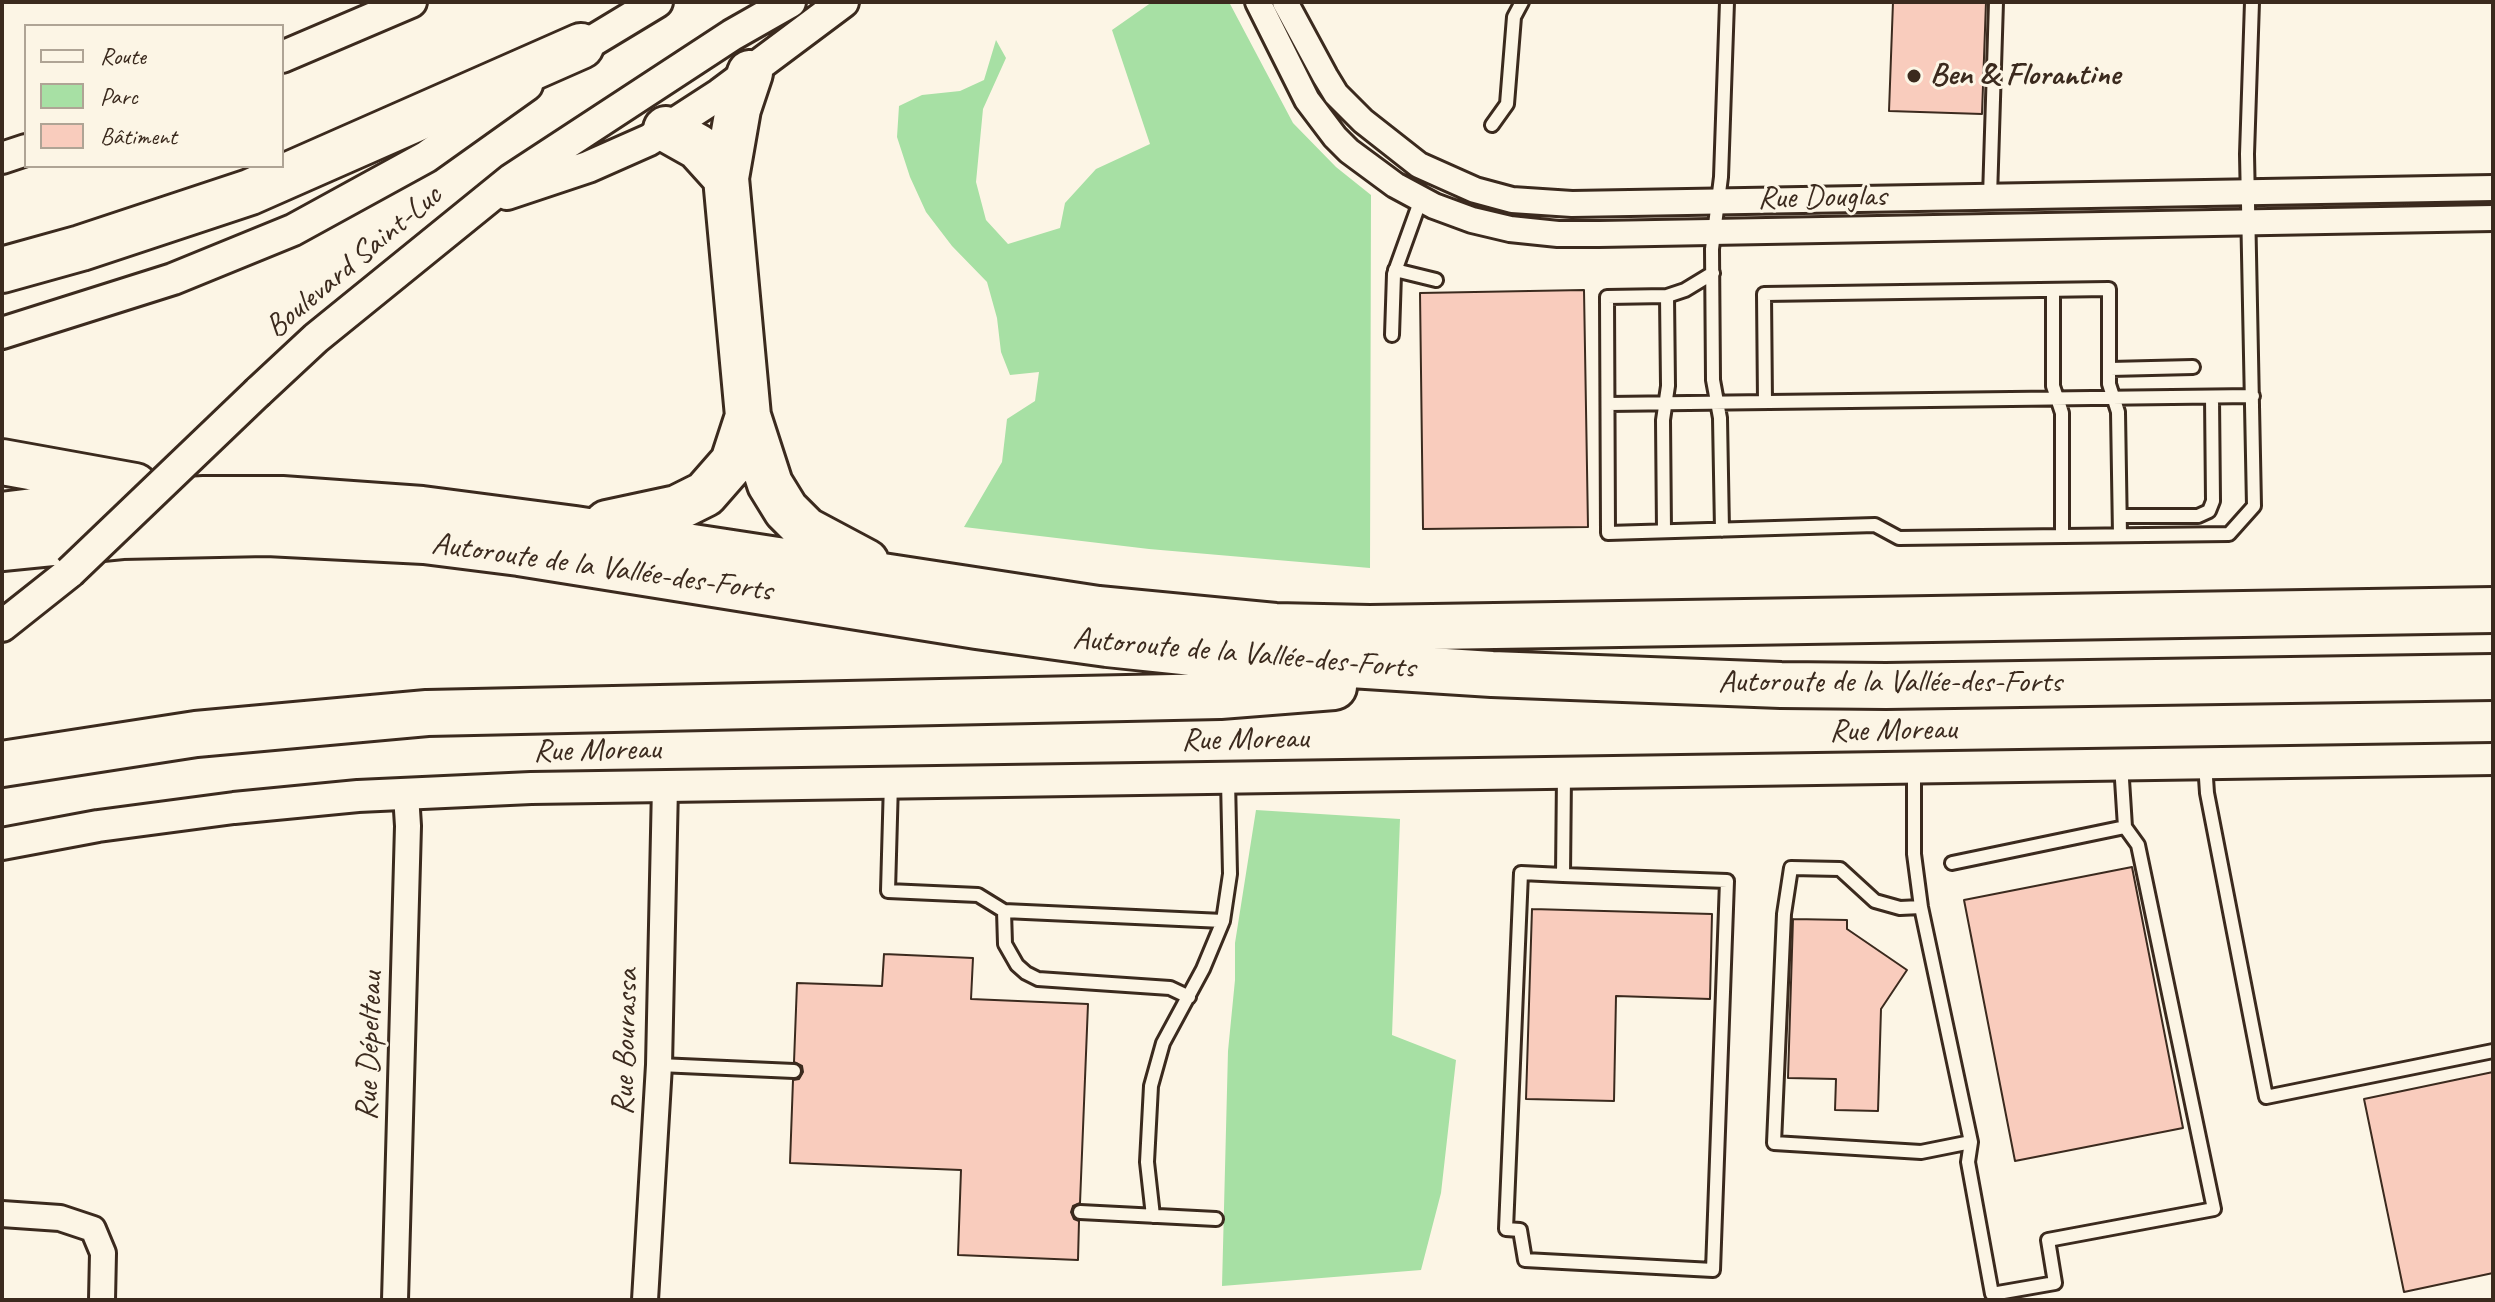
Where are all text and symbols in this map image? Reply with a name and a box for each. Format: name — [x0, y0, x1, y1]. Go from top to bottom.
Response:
legend — [24, 24, 284, 168]
text: Route — [100, 41, 146, 71]
place label: Ben & Florantine — [1930, 57, 2120, 95]
marker: Ben & Florantine — [1905, 67, 1923, 85]
text: Parc — [100, 81, 138, 111]
text: Bâtiment — [100, 121, 177, 151]
street label: Boulevard Saint-Luc — [258, 177, 450, 347]
street label: Rue Douglas — [1757, 178, 1887, 218]
street label: Autoroute de la Vallée-des-Forts — [429, 525, 775, 611]
street label: Autoroute de la Vallée-des-Forts — [1071, 620, 1417, 688]
street label: Autoroute de la Vallée-des-Forts — [1718, 664, 2062, 702]
street label: Rue Moreau — [1829, 711, 1957, 751]
street label: Rue Moreau — [1181, 720, 1309, 760]
street label: Rue Moreau — [533, 731, 661, 771]
street label: Rue Bourassa — [604, 968, 648, 1116]
street label: Rue Dépelteau — [348, 971, 392, 1121]

